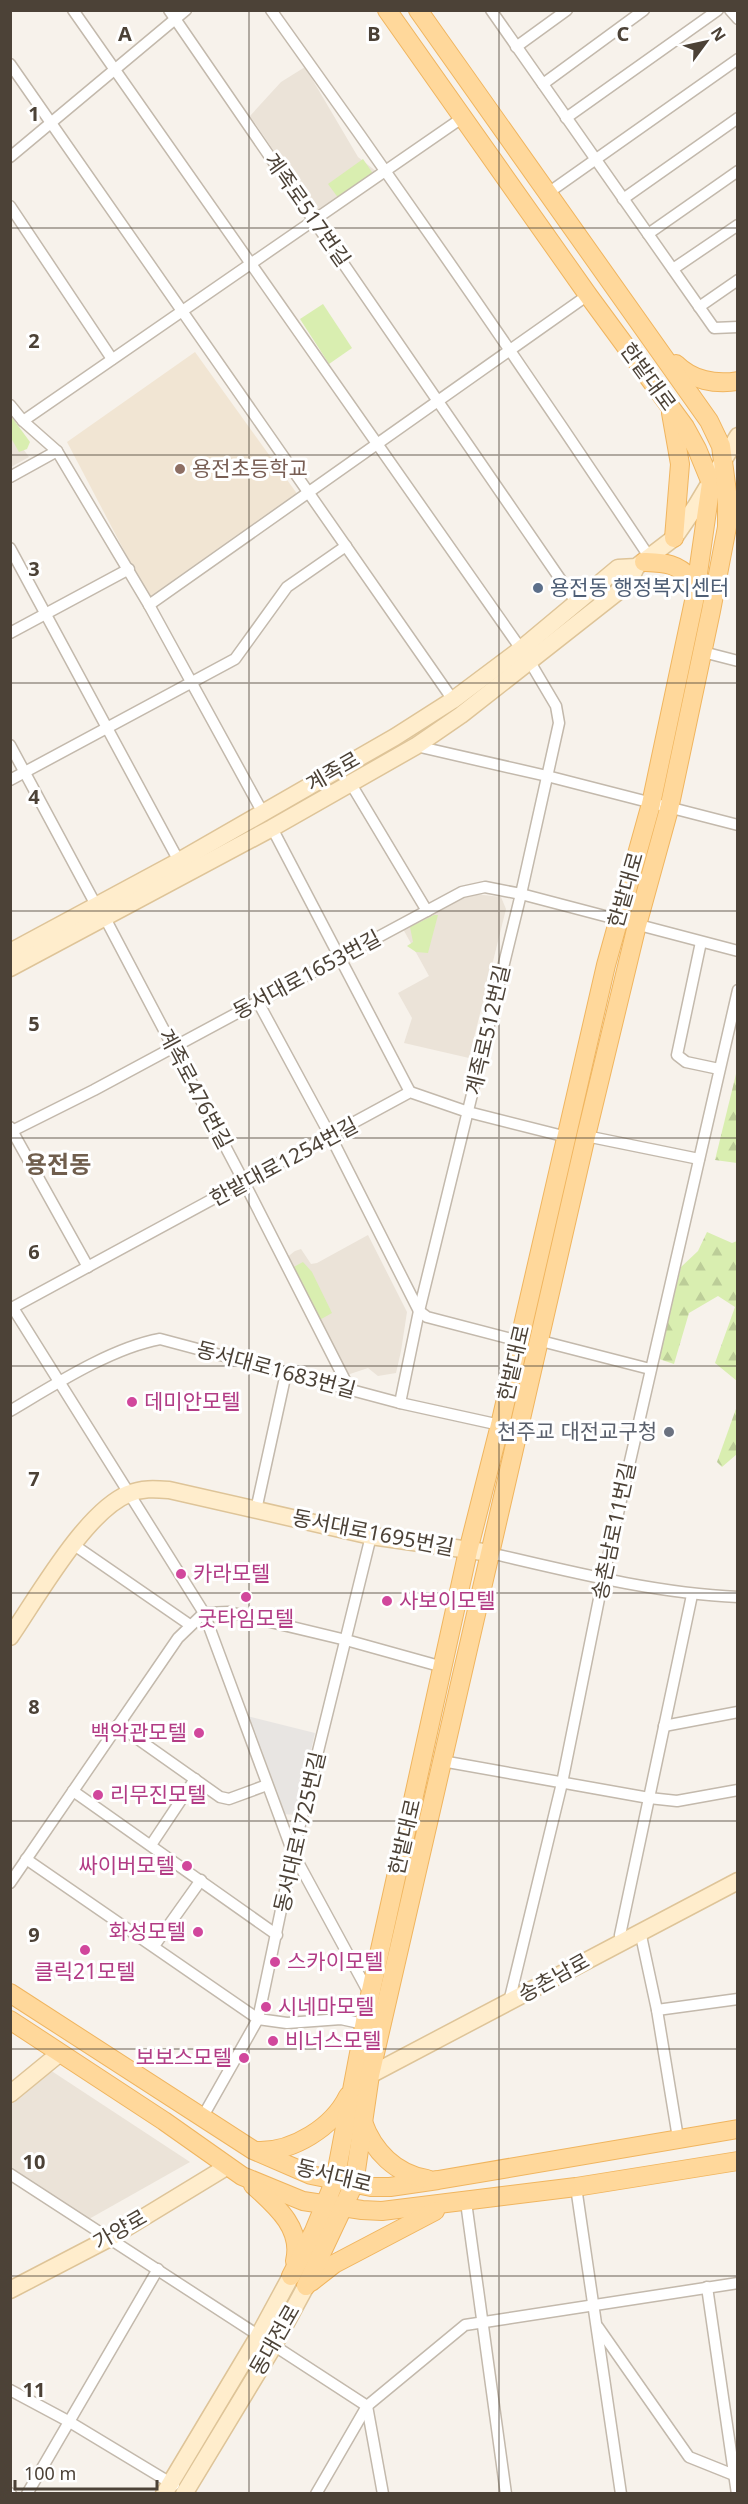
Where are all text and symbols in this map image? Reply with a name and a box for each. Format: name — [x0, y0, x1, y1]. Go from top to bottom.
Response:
north arrow — [676, 12, 736, 72]
text: A — [118, 20, 132, 47]
text: B — [367, 20, 381, 47]
text: C — [617, 20, 630, 47]
text: N — [706, 22, 731, 45]
text: 1 — [28, 100, 40, 127]
street label: 계족로517번길 — [258, 147, 357, 272]
text: 2 — [28, 327, 40, 354]
street label: 한밭대로 — [615, 337, 683, 416]
place label: 용전초등학교 — [192, 454, 308, 482]
marker: 용전초등학교 — [173, 462, 187, 476]
text: 3 — [28, 555, 40, 582]
place label: 용전동 행정복지센터 — [550, 573, 729, 601]
marker: 용전동 행정복지센터 — [531, 581, 545, 595]
street label: 계족로 — [300, 745, 365, 798]
text: 4 — [28, 783, 40, 810]
street label: 한밭대로 — [601, 849, 649, 931]
street label: 동서대로1653번길 — [228, 923, 385, 1025]
street label: 계족로512번길 — [458, 962, 516, 1098]
text: 5 — [28, 1010, 40, 1037]
street label: 계족로476번길 — [152, 1023, 239, 1154]
street label: 한밭대로1254번길 — [205, 1110, 362, 1212]
district label: 용전동 — [25, 1147, 91, 1180]
text: 6 — [28, 1238, 40, 1265]
street label: 한밭대로 — [491, 1322, 535, 1404]
street label: 동서대로1683번길 — [193, 1334, 359, 1404]
place label: 데미안모텔 — [144, 1387, 241, 1415]
marker: 데미안모텔 — [125, 1395, 139, 1409]
place label: 천주교 대전교구청 — [497, 1417, 657, 1445]
marker: 천주교 대전교구청 — [662, 1425, 676, 1439]
street label: 송촌남로11번길 — [585, 1459, 641, 1602]
text: 7 — [28, 1465, 40, 1492]
street label: 동서대로1695번길 — [290, 1503, 456, 1561]
place label: 카라모텔 — [193, 1559, 270, 1587]
marker: 카라모텔 — [174, 1567, 188, 1581]
place label: 사보이모텔 — [399, 1586, 496, 1614]
marker: 굿타임모텔 — [239, 1590, 253, 1604]
marker: 사보이모텔 — [380, 1594, 394, 1608]
place label: 굿타임모텔 — [198, 1604, 294, 1632]
text: 8 — [28, 1693, 40, 1720]
place label: 백악관모텔 — [90, 1718, 187, 1746]
marker: 백악관모텔 — [192, 1726, 206, 1740]
street label: 동서대로1725번길 — [267, 1749, 331, 1915]
place label: 리무진모텔 — [110, 1780, 207, 1808]
marker: 리무진모텔 — [91, 1788, 105, 1802]
street label: 한밭대로 — [382, 1796, 426, 1878]
place label: 싸이버모텔 — [78, 1851, 175, 1879]
marker: 싸이버모텔 — [180, 1859, 194, 1873]
place label: 화성모텔 — [109, 1917, 186, 1945]
text: 9 — [28, 1921, 40, 1948]
marker: 화성모텔 — [191, 1925, 205, 1939]
marker: 클릭21모텔 — [78, 1943, 92, 1957]
street label: 송촌남로 — [513, 1946, 594, 2008]
place label: 스카이모텔 — [287, 1947, 384, 1975]
marker: 스카이모텔 — [268, 1955, 282, 1969]
place label: 클릭21모텔 — [34, 1957, 136, 1985]
place label: 시네마모텔 — [278, 1992, 375, 2020]
marker: 시네마모텔 — [259, 2000, 273, 2014]
place label: 비너스모텔 — [285, 2026, 382, 2054]
marker: 비너스모텔 — [266, 2034, 280, 2048]
place label: 보보스모텔 — [135, 2043, 232, 2071]
marker: 보보스모텔 — [237, 2051, 251, 2065]
text: 10 — [23, 2148, 45, 2175]
street label: 동서대로 — [293, 2152, 375, 2198]
street label: 가양로 — [87, 2203, 152, 2256]
street label: 동대전로 — [243, 2299, 306, 2380]
text: 11 — [23, 2376, 45, 2403]
scale bar — [15, 2453, 158, 2491]
text: 100 m — [24, 2461, 76, 2485]

